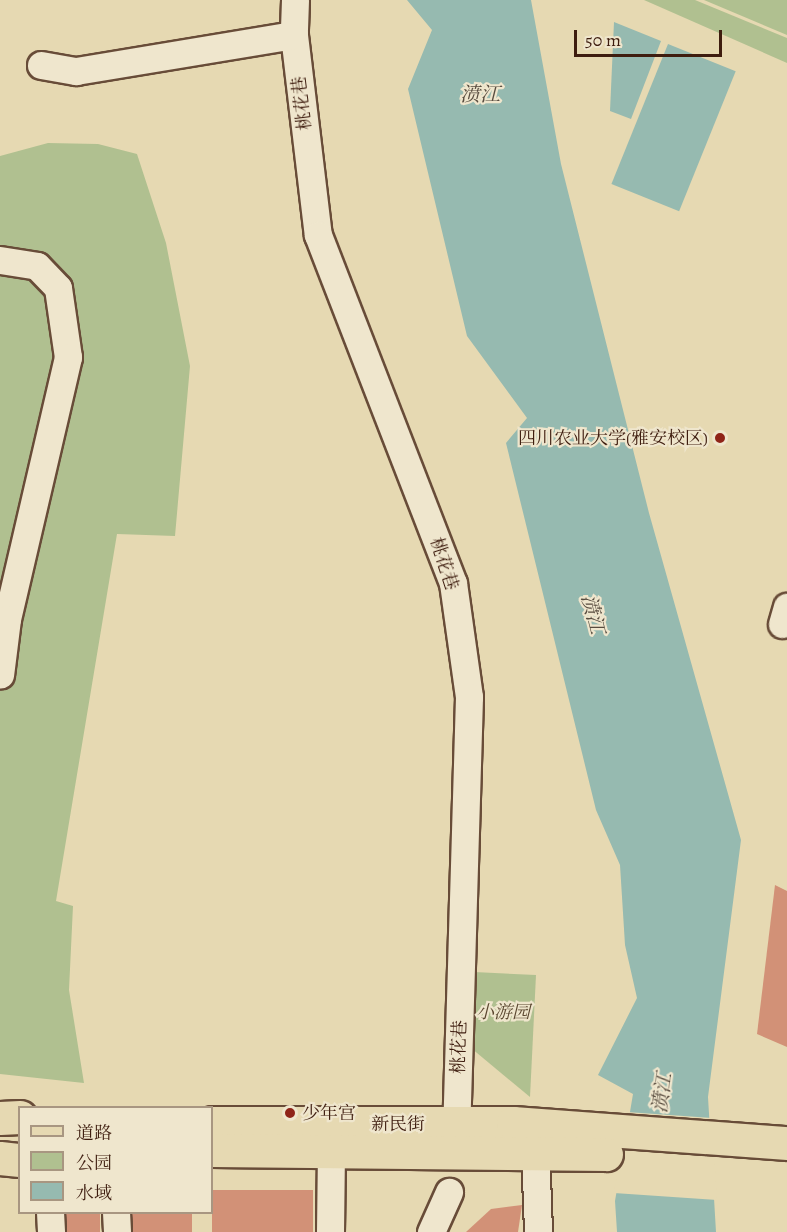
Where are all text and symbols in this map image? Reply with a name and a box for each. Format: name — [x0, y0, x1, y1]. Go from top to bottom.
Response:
scale bar — [577, 18, 726, 56]
text: 50 m — [585, 28, 621, 52]
street label: 桃花巷 — [288, 75, 316, 131]
water label: 𣸣江 — [460, 82, 500, 106]
place label: 四川农业大学(雅安校区) — [518, 427, 708, 449]
marker: 四川农业大学(雅安校区) — [713, 431, 727, 445]
street label: 桃花巷 — [425, 535, 463, 593]
water label: 𣸣江 — [577, 592, 609, 636]
park label: 小游园 — [476, 1001, 530, 1023]
street label: 桃花巷 — [447, 1020, 471, 1074]
water label: 𣸣江 — [647, 1072, 677, 1114]
place label: 少年宫 — [302, 1102, 356, 1124]
legend — [18, 1106, 213, 1214]
marker: 少年宫 — [283, 1106, 297, 1120]
street label: 新民街 — [371, 1113, 425, 1135]
text: 道路 — [76, 1121, 112, 1145]
text: 公园 — [76, 1151, 112, 1175]
text: 水域 — [76, 1181, 112, 1205]

